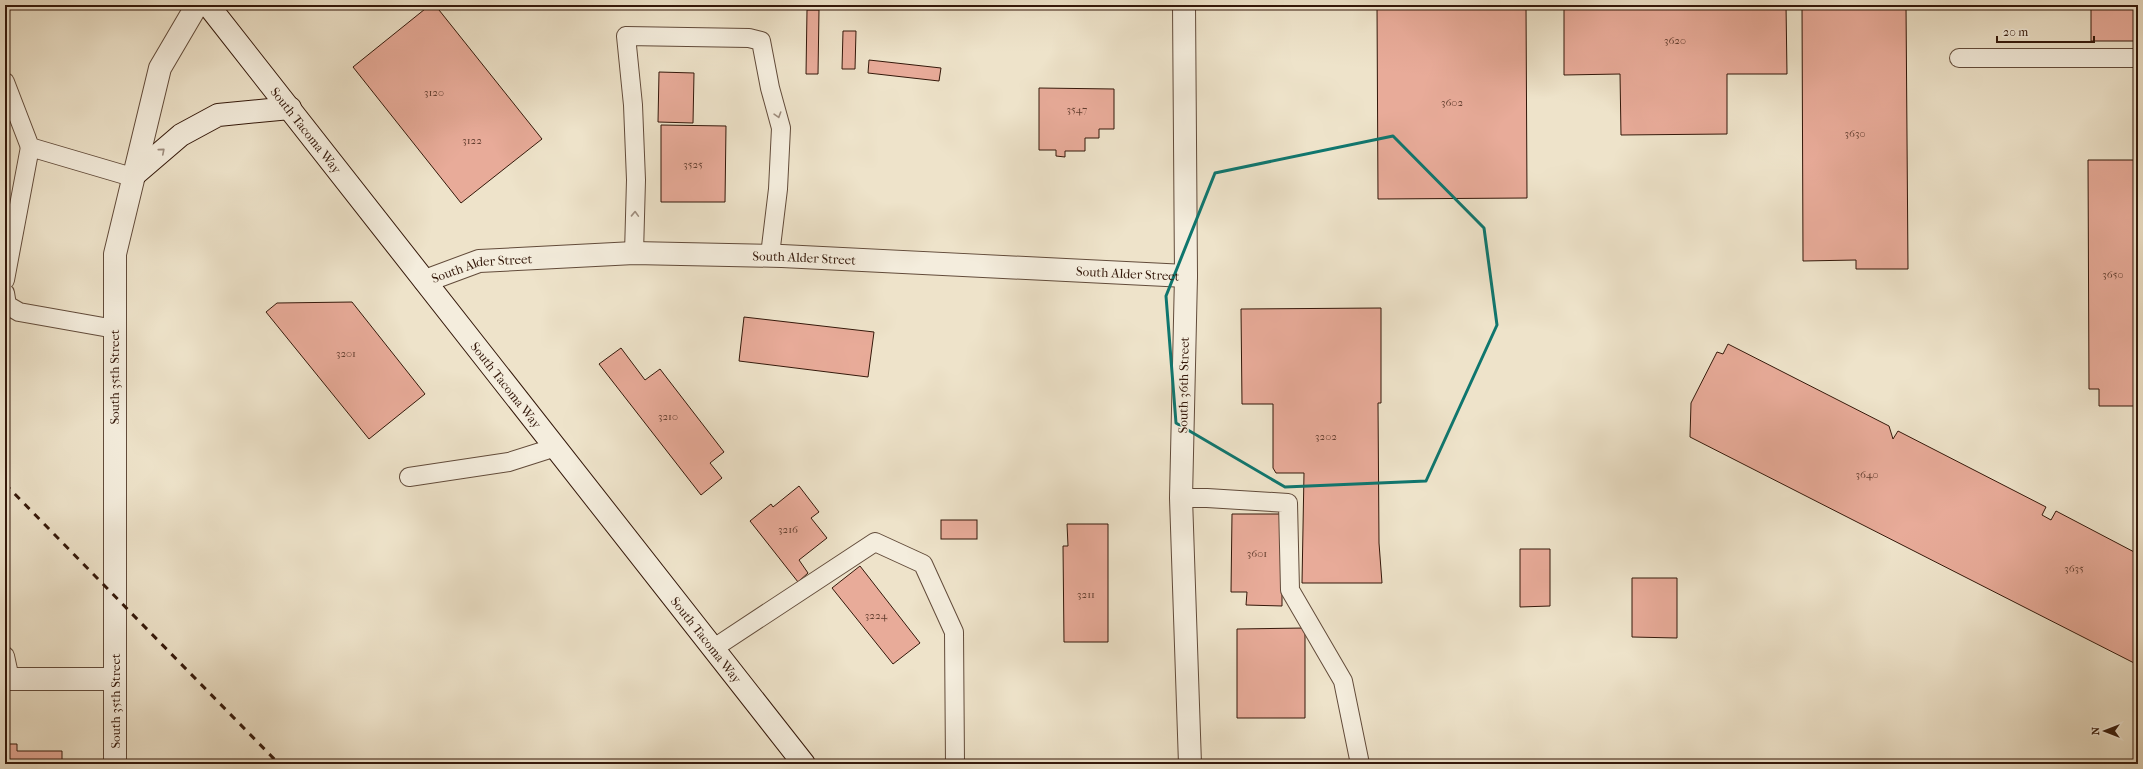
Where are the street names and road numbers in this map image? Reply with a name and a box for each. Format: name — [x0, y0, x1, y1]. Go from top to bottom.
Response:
street label: South Tacoma Way — [267, 84, 345, 177]
street label: South Alder Street — [752, 248, 857, 268]
street label: South Alder Street — [429, 251, 533, 286]
street label: South Alder Street — [1076, 264, 1180, 284]
street label: South 35th Street — [107, 329, 122, 425]
street label: South 36th Street — [1175, 336, 1192, 433]
street label: South Tacoma Way — [467, 339, 545, 432]
street label: South Tacoma Way — [668, 594, 745, 687]
street label: South 35th Street — [108, 653, 123, 749]

